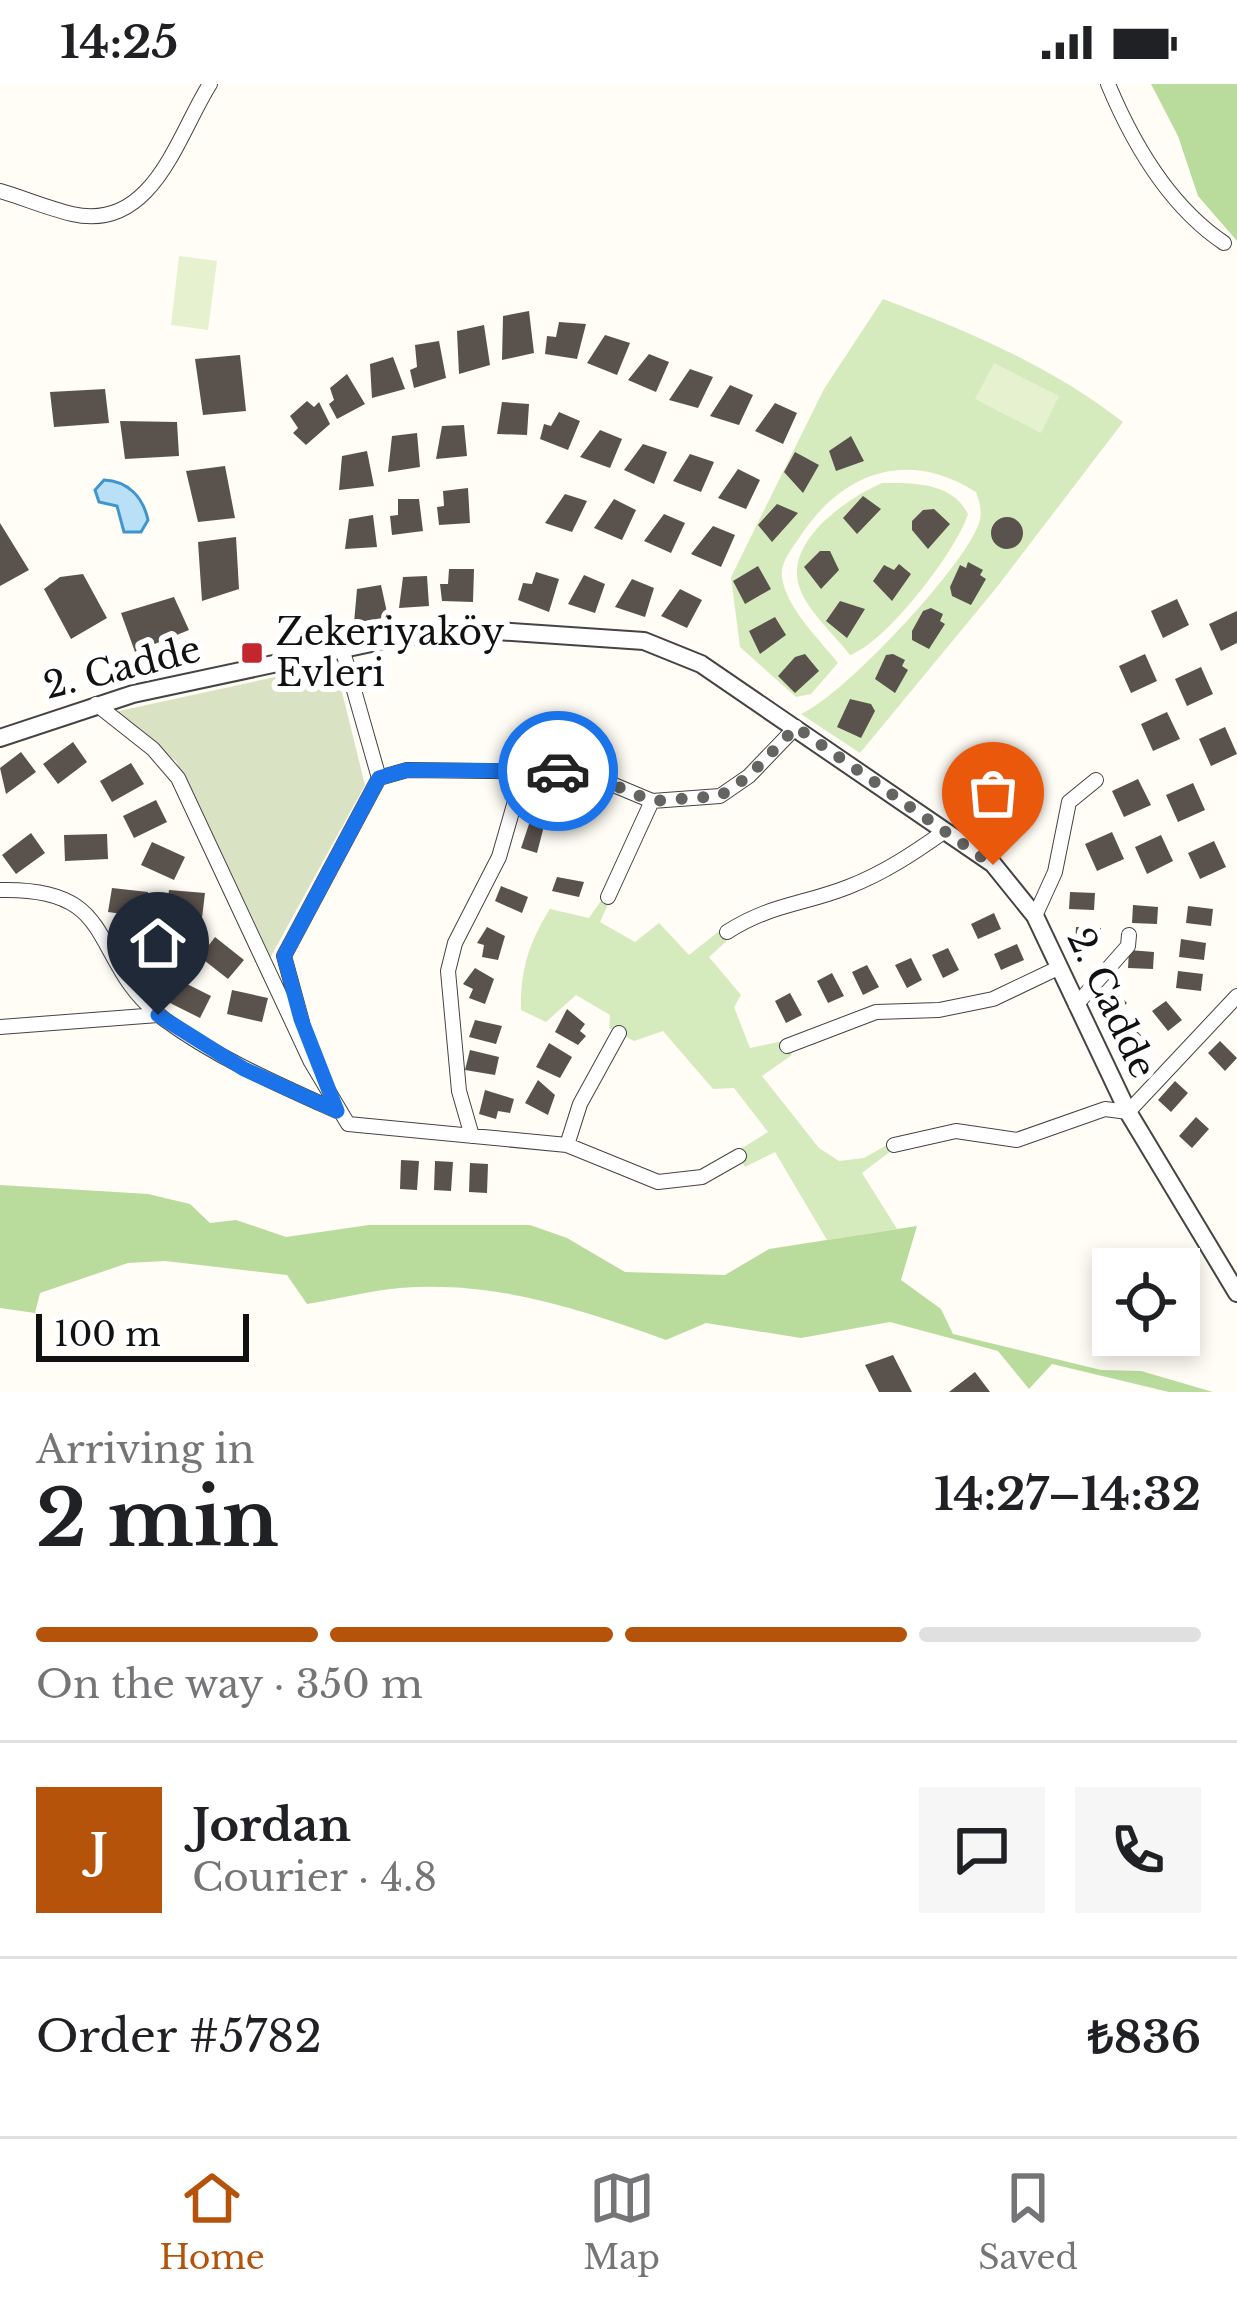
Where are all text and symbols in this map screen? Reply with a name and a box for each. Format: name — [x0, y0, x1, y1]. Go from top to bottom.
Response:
text: 14:25 — [60, 14, 178, 70]
place label: Zekeriyaköy Evleri — [276, 610, 504, 696]
street label: 2. Cadde — [39, 626, 205, 709]
marker: Zekeriyaköy Evleri — [239, 640, 265, 666]
courier — [498, 711, 618, 831]
icon: car — [525, 738, 591, 804]
pin — [942, 742, 1044, 865]
icon: bag — [960, 760, 1026, 826]
pin — [107, 892, 209, 1015]
icon: home — [125, 910, 191, 976]
street label: 2. Cadde — [1057, 921, 1166, 1085]
map controls — [1092, 1248, 1200, 1356]
button: locate — [1092, 1248, 1200, 1356]
scale bar — [36, 1308, 249, 1361]
text: 100 m — [54, 1314, 161, 1355]
text: Arriving in — [36, 1425, 255, 1474]
text: 14:27–14:32 — [934, 1466, 1201, 1522]
text: 2 min — [36, 1470, 279, 1567]
text: On the way · 350 m — [36, 1660, 423, 1709]
button: chat — [919, 1787, 1045, 1913]
button: phone — [1075, 1787, 1201, 1913]
text: Jordan — [192, 1797, 351, 1853]
text: J — [90, 1822, 108, 1878]
text: Courier · 4.8 — [192, 1853, 437, 1902]
text: Order #5782 — [36, 2008, 322, 2064]
text: ₺836 — [1088, 2009, 1201, 2065]
tab: Home — [159, 2165, 265, 2278]
tab: Map — [583, 2165, 660, 2278]
tab: Saved — [978, 2165, 1078, 2278]

